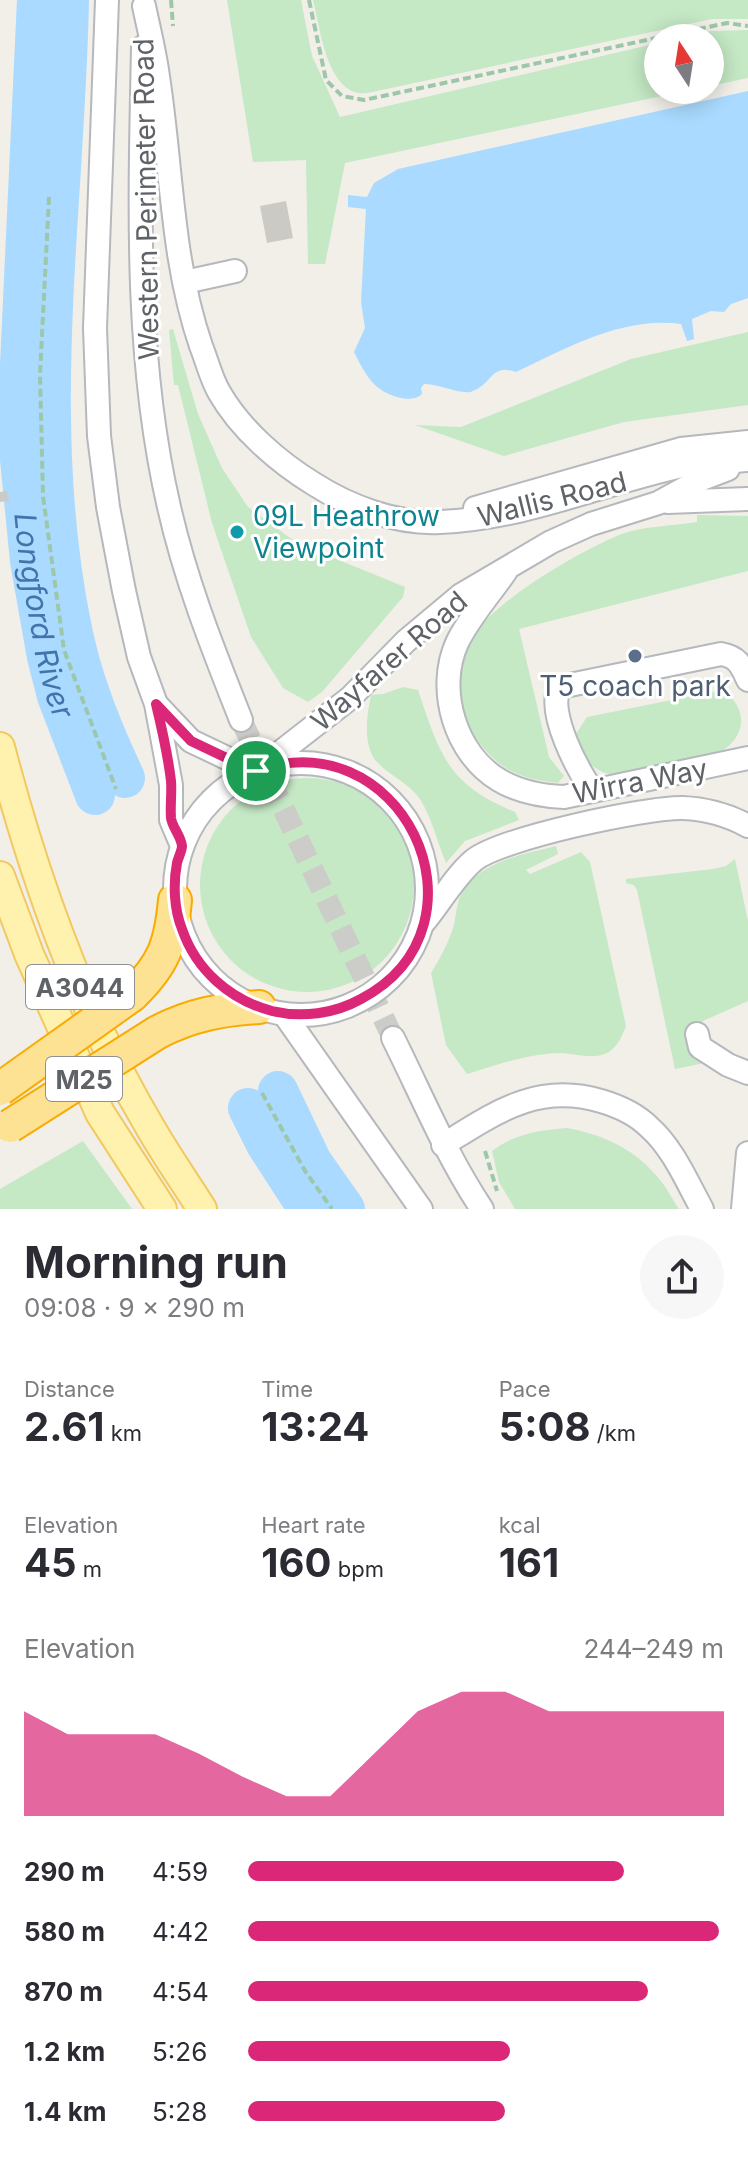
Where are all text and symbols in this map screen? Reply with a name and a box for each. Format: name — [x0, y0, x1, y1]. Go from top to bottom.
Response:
north arrow — [644, 24, 724, 104]
map controls — [644, 24, 724, 104]
street label: Western Perimeter Road — [126, 38, 166, 360]
street label: Wallis Road — [474, 464, 630, 534]
place label: 09L Heathrow Viewpoint — [253, 499, 440, 565]
water label: Longford River — [7, 511, 82, 724]
marker: 09L Heathrow Viewpoint — [228, 523, 246, 541]
street label: Wayfarer Road — [304, 584, 474, 738]
marker: T5 coach park — [626, 647, 644, 665]
place label: T5 coach park — [539, 669, 731, 703]
pin — [222, 737, 290, 805]
icon: arrive — [234, 749, 278, 793]
street label: Wirra Way — [570, 751, 710, 811]
road number: A3044 — [26, 965, 134, 1009]
road number: M25 — [46, 1057, 122, 1101]
text: Morning run — [24, 1235, 288, 1289]
button: share — [640, 1235, 724, 1319]
text: 09:08 · 9 × 290 m — [24, 1292, 245, 1323]
text: Distance — [24, 1376, 115, 1402]
text: Time — [261, 1376, 313, 1402]
text: Pace — [499, 1376, 550, 1402]
text: 2.61 — [24, 1402, 105, 1451]
text: 13:24 — [261, 1402, 369, 1451]
text: 5:08 — [499, 1402, 591, 1451]
text: km — [105, 1420, 142, 1446]
text: /km — [591, 1420, 636, 1446]
text: Elevation — [24, 1512, 118, 1538]
text: Heart rate — [261, 1512, 366, 1538]
text: kcal — [499, 1512, 541, 1538]
text: 45 — [24, 1538, 77, 1587]
text: 160 — [261, 1538, 332, 1587]
text: 161 — [499, 1538, 559, 1587]
text: m — [77, 1556, 102, 1582]
text: bpm — [332, 1556, 384, 1582]
text: Elevation — [24, 1633, 135, 1664]
text: 244–249 m — [584, 1633, 724, 1664]
text: 290 m — [24, 1856, 105, 1887]
text: 4:59 — [152, 1856, 208, 1887]
text: 580 m — [24, 1916, 105, 1947]
text: 4:42 — [152, 1916, 209, 1947]
text: 870 m — [24, 1976, 103, 2007]
text: 4:54 — [152, 1976, 209, 2007]
text: 1.2 km — [24, 2036, 105, 2067]
text: 5:26 — [152, 2036, 207, 2067]
text: 1.4 km — [24, 2096, 106, 2127]
text: 5:28 — [152, 2096, 207, 2127]

